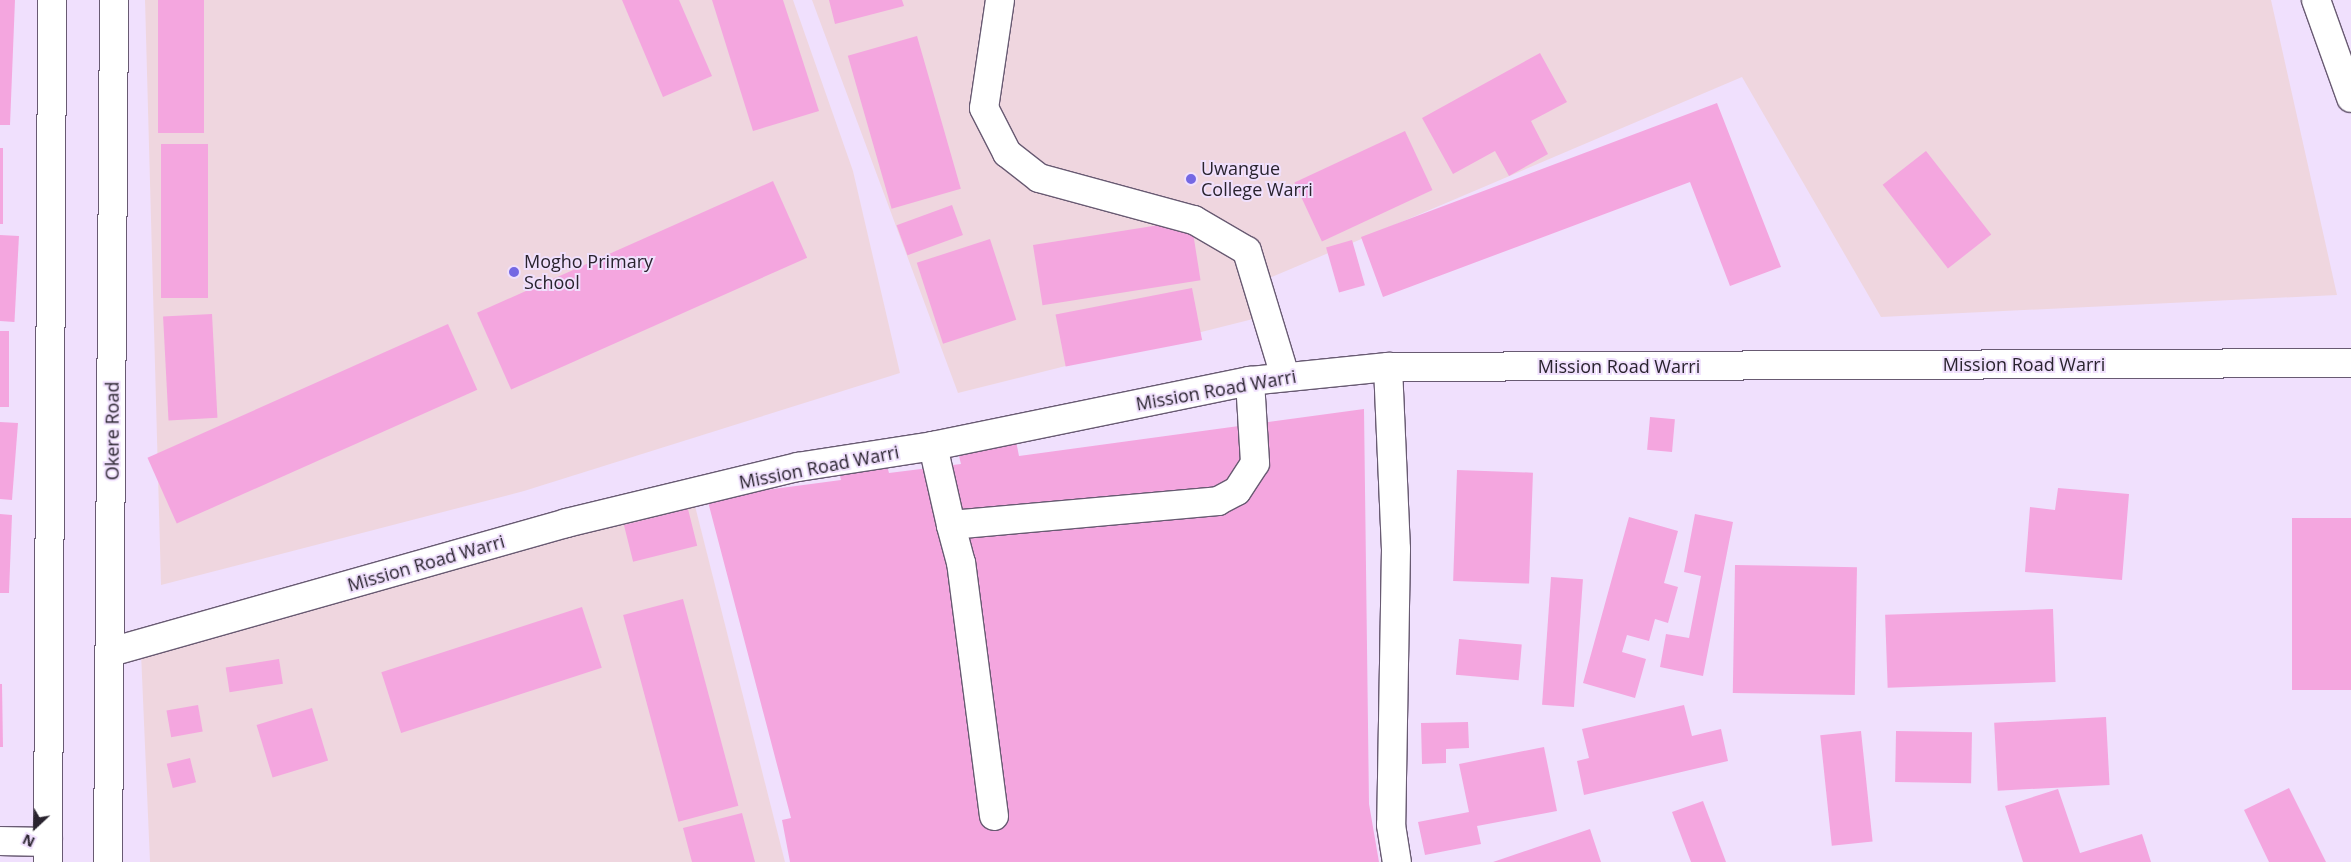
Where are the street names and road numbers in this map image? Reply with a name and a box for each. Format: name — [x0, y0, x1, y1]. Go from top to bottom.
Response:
street label: Mission Road Warri — [1943, 353, 2105, 375]
street label: Mission Road Warri — [1538, 355, 1700, 377]
street label: Mission Road Warri — [1134, 365, 1298, 415]
street label: Okere Road — [101, 382, 123, 480]
street label: Mission Road Warri — [737, 441, 901, 493]
street label: Mission Road Warri — [345, 530, 507, 596]

